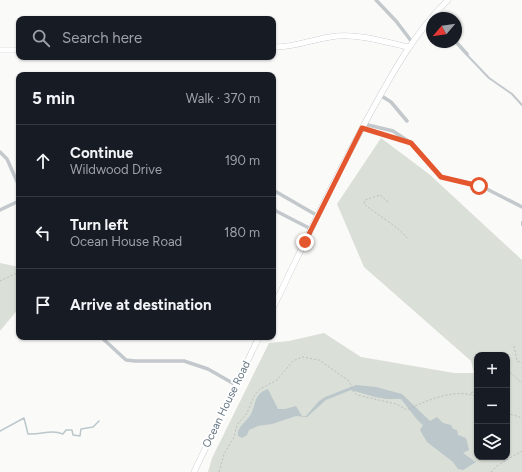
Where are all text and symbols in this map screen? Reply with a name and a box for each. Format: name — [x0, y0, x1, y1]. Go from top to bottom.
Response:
north arrow — [426, 12, 462, 48]
search box — [16, 16, 276, 60]
icon: search — [30, 27, 52, 49]
text: Search here — [62, 29, 142, 47]
text: 5 min — [32, 88, 75, 108]
text: Walk · 370 m — [186, 91, 260, 106]
text: Continue — [70, 144, 133, 162]
icon: ahead — [32, 150, 54, 172]
text: 190 m — [225, 153, 260, 168]
text: Wildwood Drive — [70, 162, 162, 177]
route start — [470, 177, 488, 195]
text: Turn left — [70, 216, 128, 234]
icon: left — [32, 222, 54, 244]
text: 180 m — [224, 225, 260, 240]
route end — [296, 233, 314, 251]
text: Ocean House Road — [70, 234, 182, 249]
icon: arrive — [32, 294, 54, 316]
text: Arrive at destination — [70, 296, 211, 314]
map controls — [474, 352, 510, 460]
button: + — [474, 352, 510, 388]
street label: Ocean House Road — [200, 359, 253, 450]
button: − — [474, 388, 510, 424]
button: layers — [474, 424, 510, 460]

